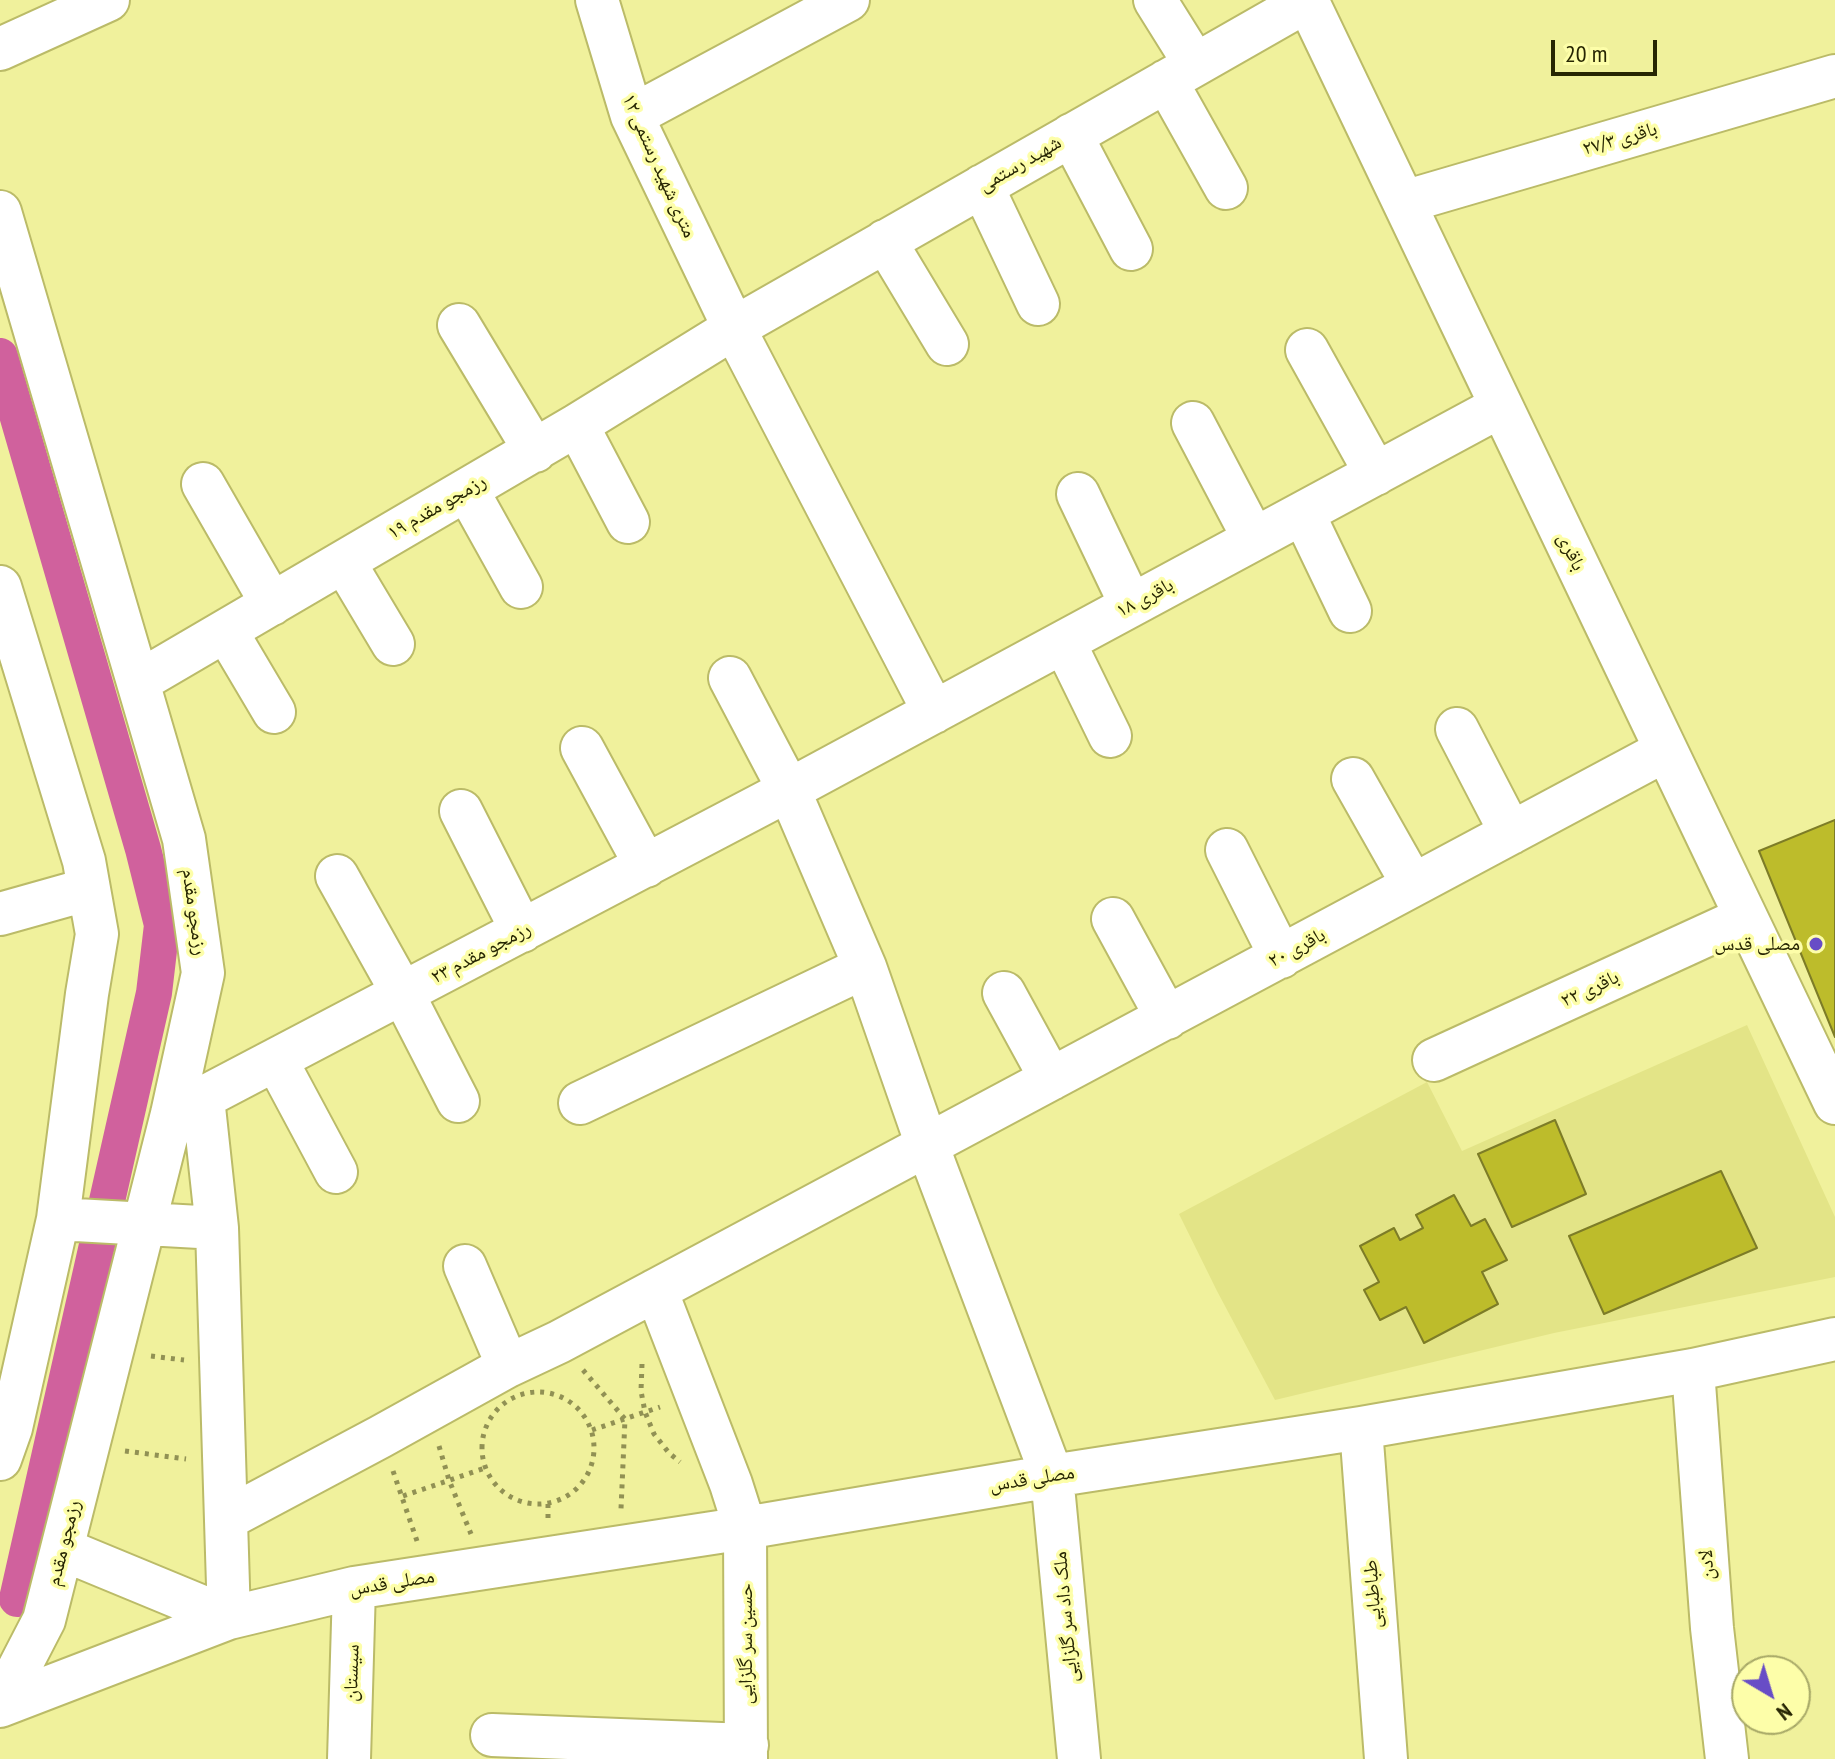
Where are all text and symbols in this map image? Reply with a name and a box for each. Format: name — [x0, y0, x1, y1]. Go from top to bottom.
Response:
scale bar — [1555, 24, 1661, 74]
text: 20 m — [1565, 38, 1607, 69]
street label: ۱۲ متری شهید رستمی — [617, 90, 701, 242]
street label: باقری ۲۷/۳ — [1580, 117, 1660, 161]
street label: شهید رستمی — [974, 131, 1066, 197]
street label: رزمجو مقدم ۱۹ — [383, 469, 491, 545]
street label: باقری — [1552, 529, 1590, 575]
street label: باقری ۱۸ — [1112, 573, 1178, 623]
street label: رزمجو مقدم — [176, 867, 212, 957]
street label: رزمجو مقدم ۲۳ — [427, 917, 535, 989]
street label: باقری ۲۰ — [1264, 923, 1330, 973]
place label: مصلی قدس — [1714, 932, 1800, 956]
marker: مصلی قدس — [1807, 935, 1825, 953]
street label: باقری ۲۲ — [1557, 965, 1623, 1013]
street label: مصلی قدس — [988, 1460, 1076, 1498]
street label: رزمجو مقدم — [42, 1498, 86, 1588]
street label: لادن — [1694, 1549, 1720, 1581]
street label: ملک داد سر گلزایی — [1048, 1550, 1084, 1684]
street label: طباطبایی — [1359, 1559, 1387, 1629]
street label: مصلی قدس — [348, 1564, 436, 1602]
street label: حسین سر گلزایی — [734, 1583, 758, 1705]
street label: سیستان — [339, 1644, 365, 1702]
north arrow — [1731, 1655, 1811, 1735]
text: N — [1771, 1698, 1798, 1727]

